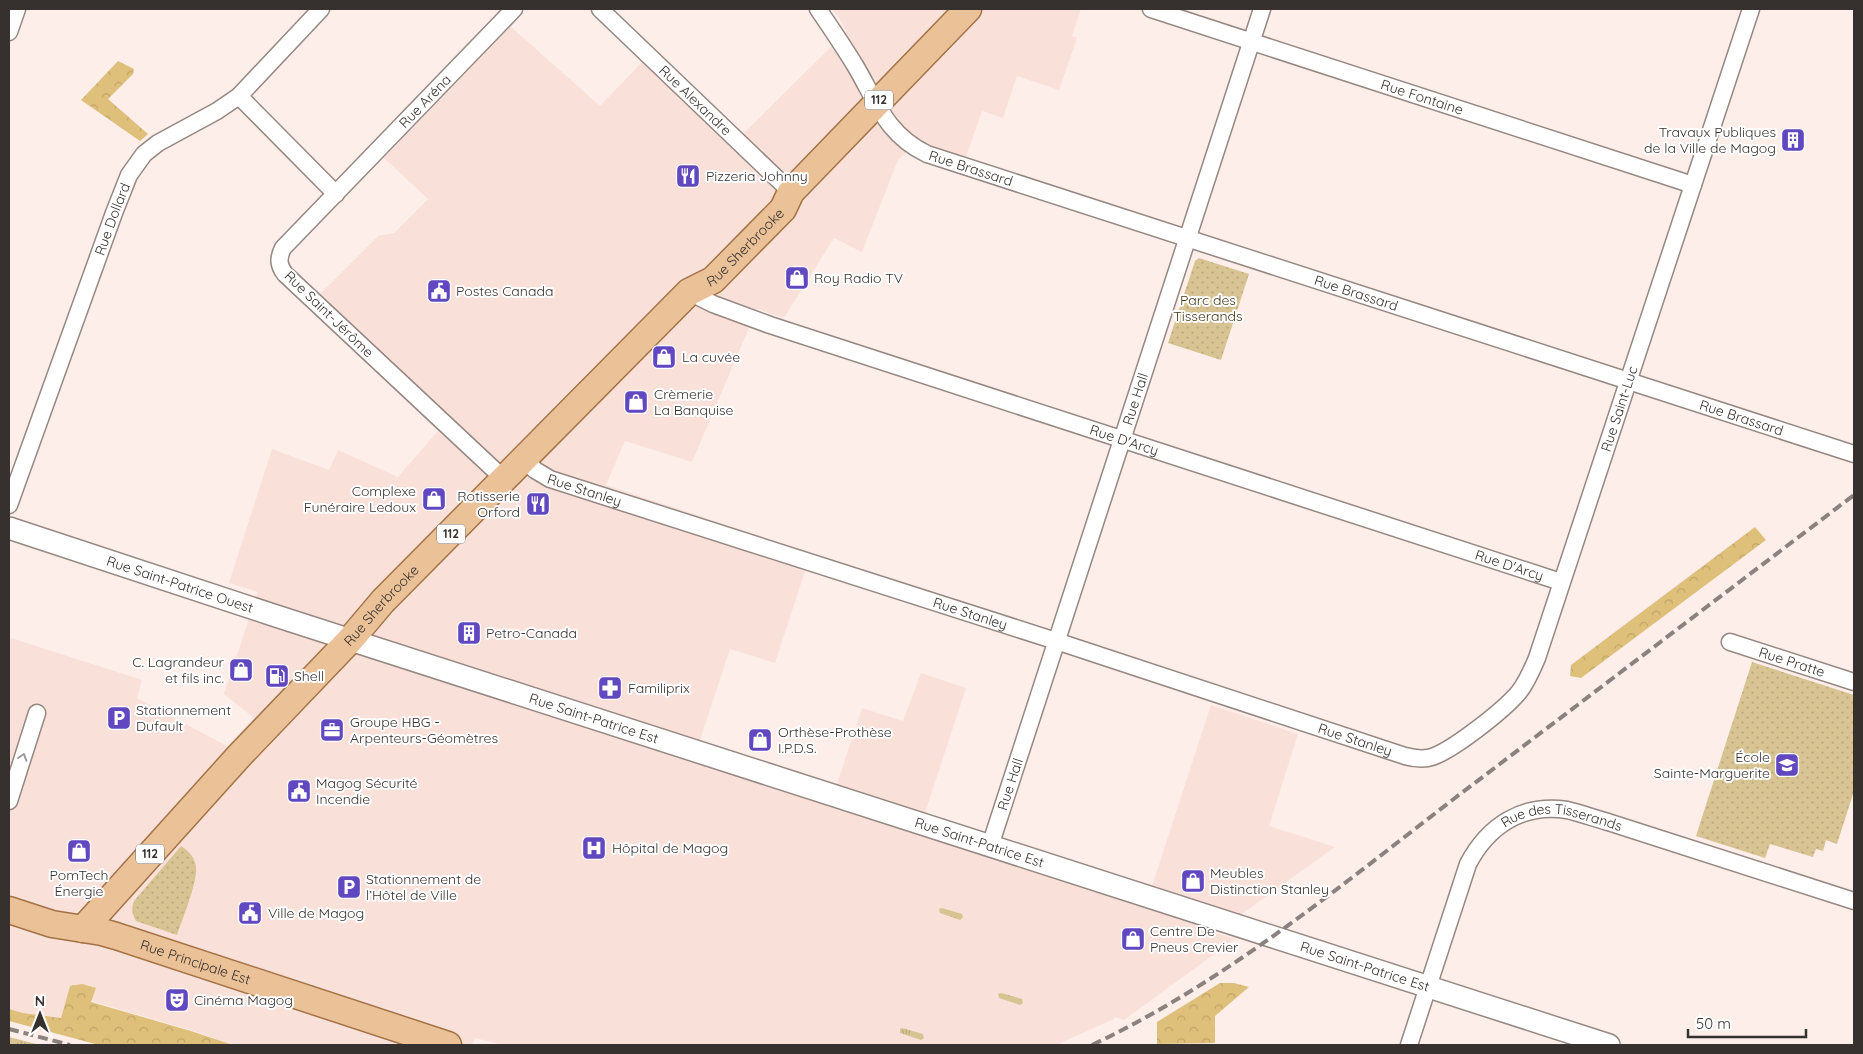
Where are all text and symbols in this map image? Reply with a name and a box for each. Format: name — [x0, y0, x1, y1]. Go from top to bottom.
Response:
street label: Rue Alexandre — [655, 61, 735, 139]
street label: Rue Aréna — [395, 71, 455, 132]
street label: Rue Fontaine — [1379, 75, 1466, 119]
road number: 112 — [865, 90, 893, 110]
place label: Travaux Publiques de la Ville de Magog — [1644, 123, 1776, 157]
building icon: Travaux Publiques de la Ville de Magog — [1780, 127, 1806, 153]
street label: Rue Brassard — [927, 146, 1015, 190]
restaurant icon: Pizzeria Johnny — [675, 163, 701, 189]
place label: Pizzeria Johnny — [706, 167, 808, 185]
street label: Rue Dollard — [91, 180, 134, 258]
street label: Rue Sherbrooke — [703, 204, 788, 291]
shop icon: Roy Radio TV — [784, 265, 810, 291]
street label: Rue Saint-Jérôme — [281, 267, 377, 361]
place label: Roy Radio TV — [814, 269, 903, 287]
street label: Rue Brassard — [1312, 271, 1400, 315]
public building icon: Postes Canada — [426, 278, 452, 304]
place label: Postes Canada — [456, 282, 553, 300]
park label: Parc des Tisserands — [1173, 291, 1243, 325]
shop icon: La cuvée — [651, 344, 677, 370]
place label: La cuvée — [682, 348, 740, 366]
street label: Rue Saint-Luc — [1597, 364, 1642, 454]
street label: Rue Hall — [1118, 371, 1152, 427]
place label: Crèmerie La Banquise — [654, 385, 733, 419]
shop icon: Crèmerie La Banquise — [623, 389, 649, 415]
street label: Rue Brassard — [1697, 396, 1786, 440]
street label: Rue D'Arcy — [1088, 421, 1161, 460]
street label: Rue Stanley — [545, 470, 624, 510]
place label: Complexe Funéraire Ledoux — [304, 482, 416, 516]
shop icon: Complexe Funéraire Ledoux — [421, 486, 447, 512]
place label: Rotisserie Orford — [457, 487, 520, 521]
restaurant icon: Rotisserie Orford — [525, 491, 551, 517]
road number: 112 — [437, 524, 465, 544]
street label: Rue D'Arcy — [1473, 546, 1546, 585]
street label: Rue Saint-Patrice Ouest — [104, 552, 256, 617]
street label: Rue Sherbrooke — [340, 561, 423, 650]
street label: Rue Stanley — [931, 593, 1010, 634]
building icon: Petro-Canada — [456, 620, 482, 646]
place label: Petro-Canada — [486, 624, 577, 642]
street label: Rue Pratte — [1757, 643, 1827, 681]
place label: C. Lagrandeur et fils inc. — [132, 653, 225, 687]
shop icon: C. Lagrandeur et fils inc. — [228, 657, 254, 683]
fuel station icon: Shell — [264, 663, 290, 689]
place label: Shell — [294, 667, 324, 685]
pharmacy icon: Familiprix — [597, 675, 623, 701]
place label: Familiprix — [628, 679, 690, 697]
street label: Rue Saint-Patrice Est — [527, 689, 661, 748]
place label: Stationnement Dufault — [136, 701, 231, 735]
parking icon: Stationnement Dufault — [106, 705, 132, 731]
place label: Groupe HBG - Arpenteurs-Géomètres — [350, 713, 498, 747]
office icon: Groupe HBG - Arpenteurs-Géomètres — [319, 717, 345, 743]
street label: Rue Stanley — [1316, 719, 1395, 760]
place label: Orthèse-Prothèse I.P.D.S. — [778, 723, 892, 757]
shop icon: Orthèse-Prothèse I.P.D.S. — [747, 727, 773, 753]
place label: École Sainte-Marguerite — [1654, 748, 1770, 782]
school or university icon: École Sainte-Marguerite — [1774, 752, 1800, 778]
one-way arrow — [17, 753, 27, 762]
street label: Rue Hall — [993, 756, 1027, 813]
place label: Magog Sécurité Incendie — [316, 774, 418, 808]
public building icon: Magog Sécurité Incendie — [286, 778, 312, 804]
text: Rue des Tisserands — [1497, 800, 1624, 835]
street label: Rue Saint-Patrice Est — [912, 813, 1047, 872]
street label: Rue des Tisserands — [1500, 820, 1626, 836]
hospital icon: Hôpital de Magog — [581, 835, 607, 861]
shop icon: PomTech Énergie — [66, 838, 92, 864]
place label: Hôpital de Magog — [612, 839, 728, 857]
road number: 112 — [136, 844, 164, 864]
place label: Meubles Distinction Stanley — [1210, 864, 1329, 898]
place label: PomTech Énergie — [50, 866, 108, 900]
shop icon: Meubles Distinction Stanley — [1180, 868, 1206, 894]
place label: Stationnement de l’Hôtel de Ville — [366, 870, 481, 904]
parking icon: Stationnement de l’Hôtel de Ville — [336, 874, 362, 900]
public building icon: Ville de Magog — [237, 900, 263, 926]
place label: Ville de Magog — [268, 904, 364, 922]
place label: Centre De Pneus Crevier — [1150, 922, 1239, 956]
shop icon: Centre De Pneus Crevier — [1120, 926, 1146, 952]
street label: Rue Principale Est — [138, 936, 253, 989]
street label: Rue Saint-Patrice Est — [1298, 937, 1432, 996]
theatre icon: Cinéma Magog — [164, 987, 190, 1013]
north arrow — [15, 989, 65, 1039]
place label: Cinéma Magog — [194, 991, 293, 1009]
text: N — [35, 992, 45, 1010]
scale bar — [1688, 1006, 1806, 1038]
text: 50 m — [1696, 1014, 1731, 1033]

